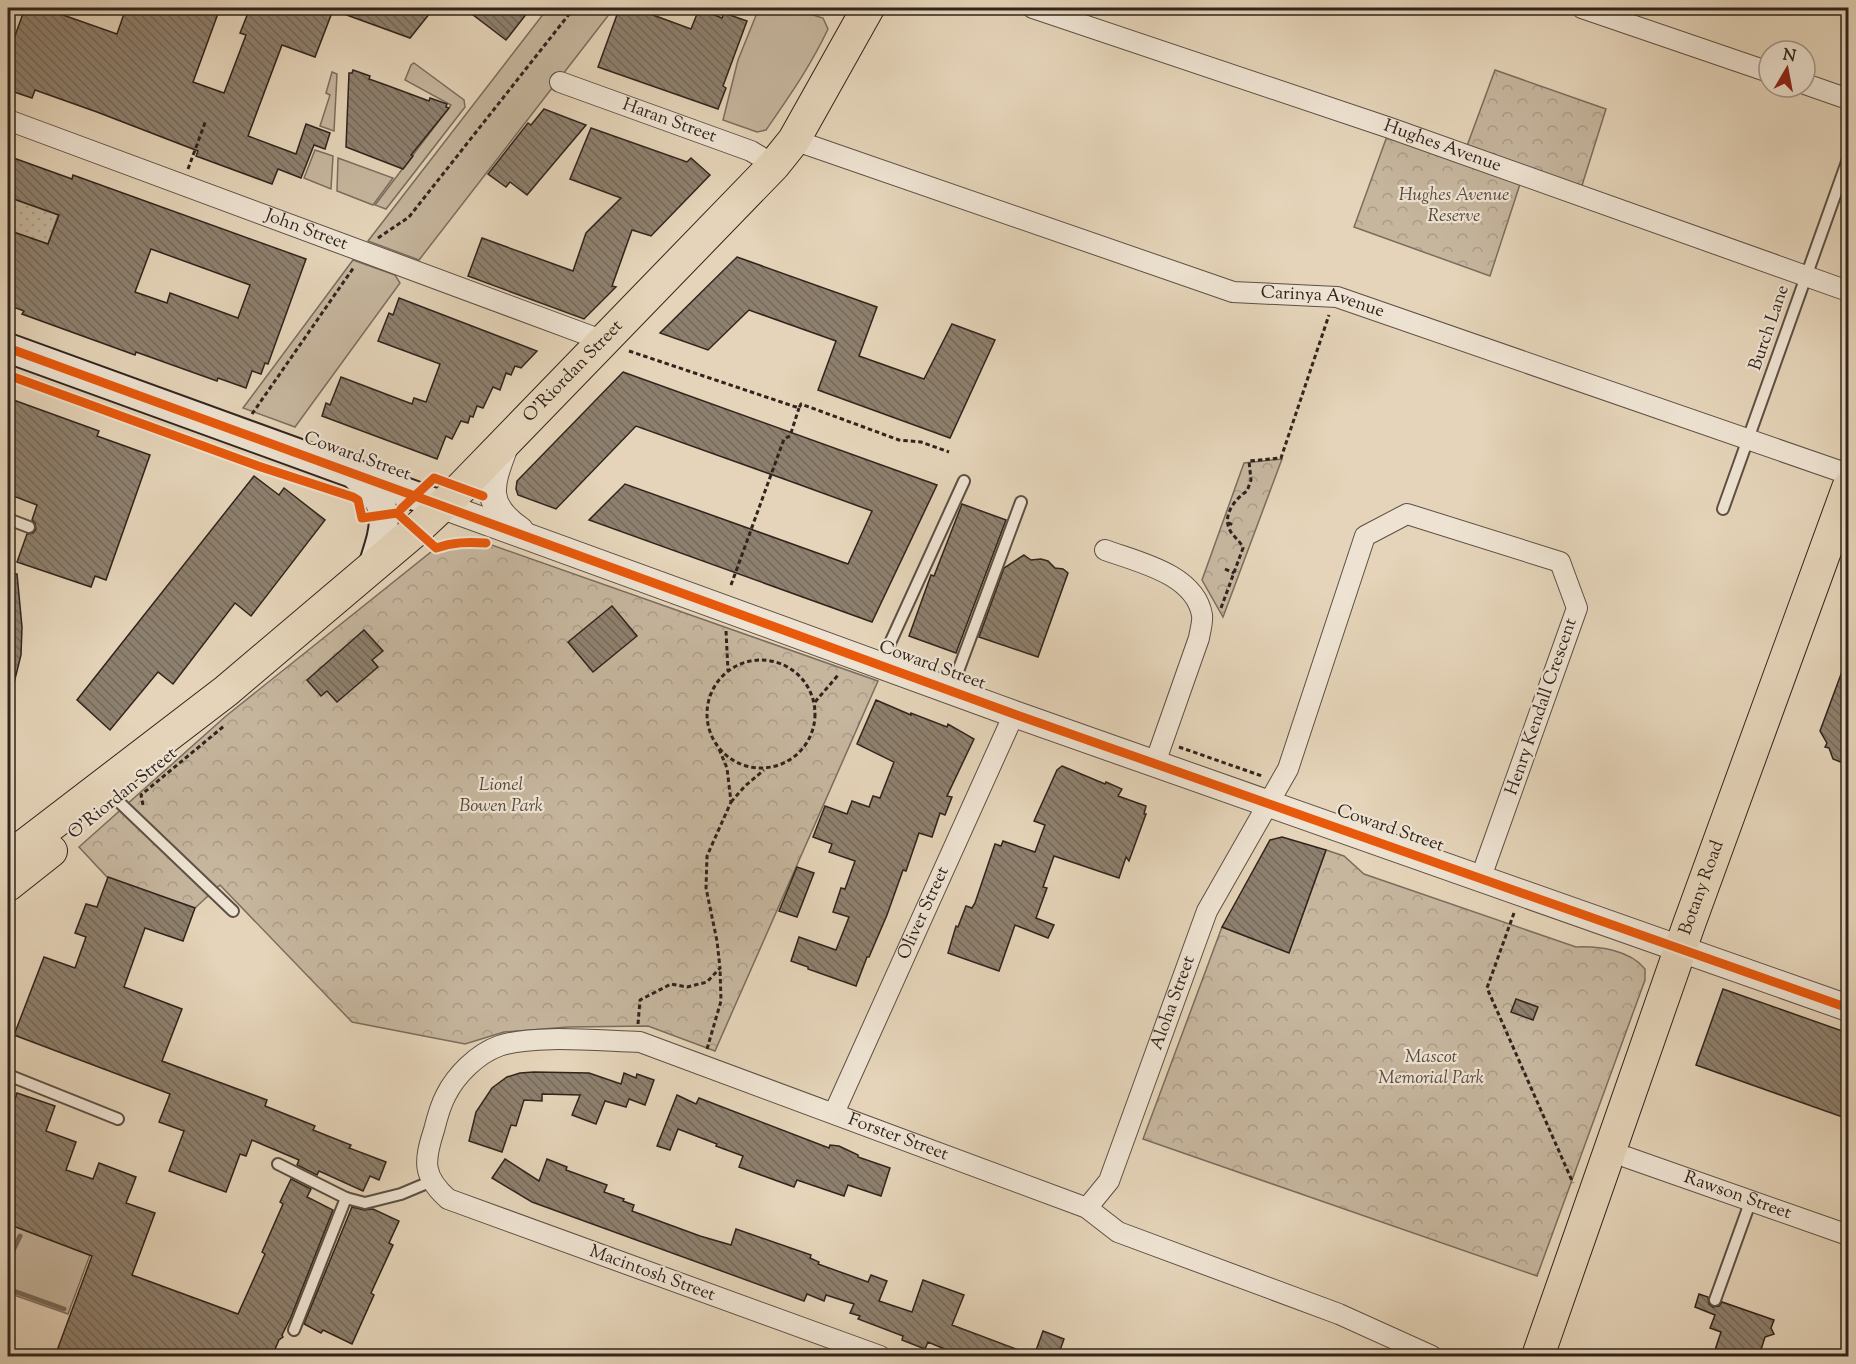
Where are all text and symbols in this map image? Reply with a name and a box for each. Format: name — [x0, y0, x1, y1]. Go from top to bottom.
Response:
north arrow — [1757, 39, 1817, 99]
text: N — [1781, 44, 1798, 69]
street label: Haran Street — [618, 92, 720, 150]
street label: Hughes Avenue — [1380, 114, 1505, 179]
park label: Hughes Avenue Reserve — [1399, 183, 1509, 230]
street label: John Street — [260, 203, 351, 258]
street label: Carinya Avenue — [1260, 280, 1388, 325]
street label: Burch Lane — [1743, 282, 1797, 374]
street label: O'Riordan Street — [518, 315, 630, 429]
street label: Coward Street — [300, 426, 414, 488]
street label: Henry Kendall Crescent — [1499, 615, 1585, 799]
street label: Coward Street — [875, 635, 989, 697]
street label: O'Riordan Street — [63, 742, 183, 846]
park label: Lionel Bowen Park — [459, 773, 543, 820]
street label: Coward Street — [1333, 798, 1447, 860]
street label: Botany Road — [1673, 837, 1731, 939]
street label: Oliver Street — [892, 863, 956, 964]
street label: Aloha Street — [1145, 952, 1203, 1054]
park label: Mascot Memorial Park — [1378, 1045, 1484, 1092]
street label: Forster Street — [844, 1107, 952, 1168]
street label: Rawson Street — [1680, 1165, 1795, 1227]
street label: Macintosh Street — [585, 1239, 719, 1309]

